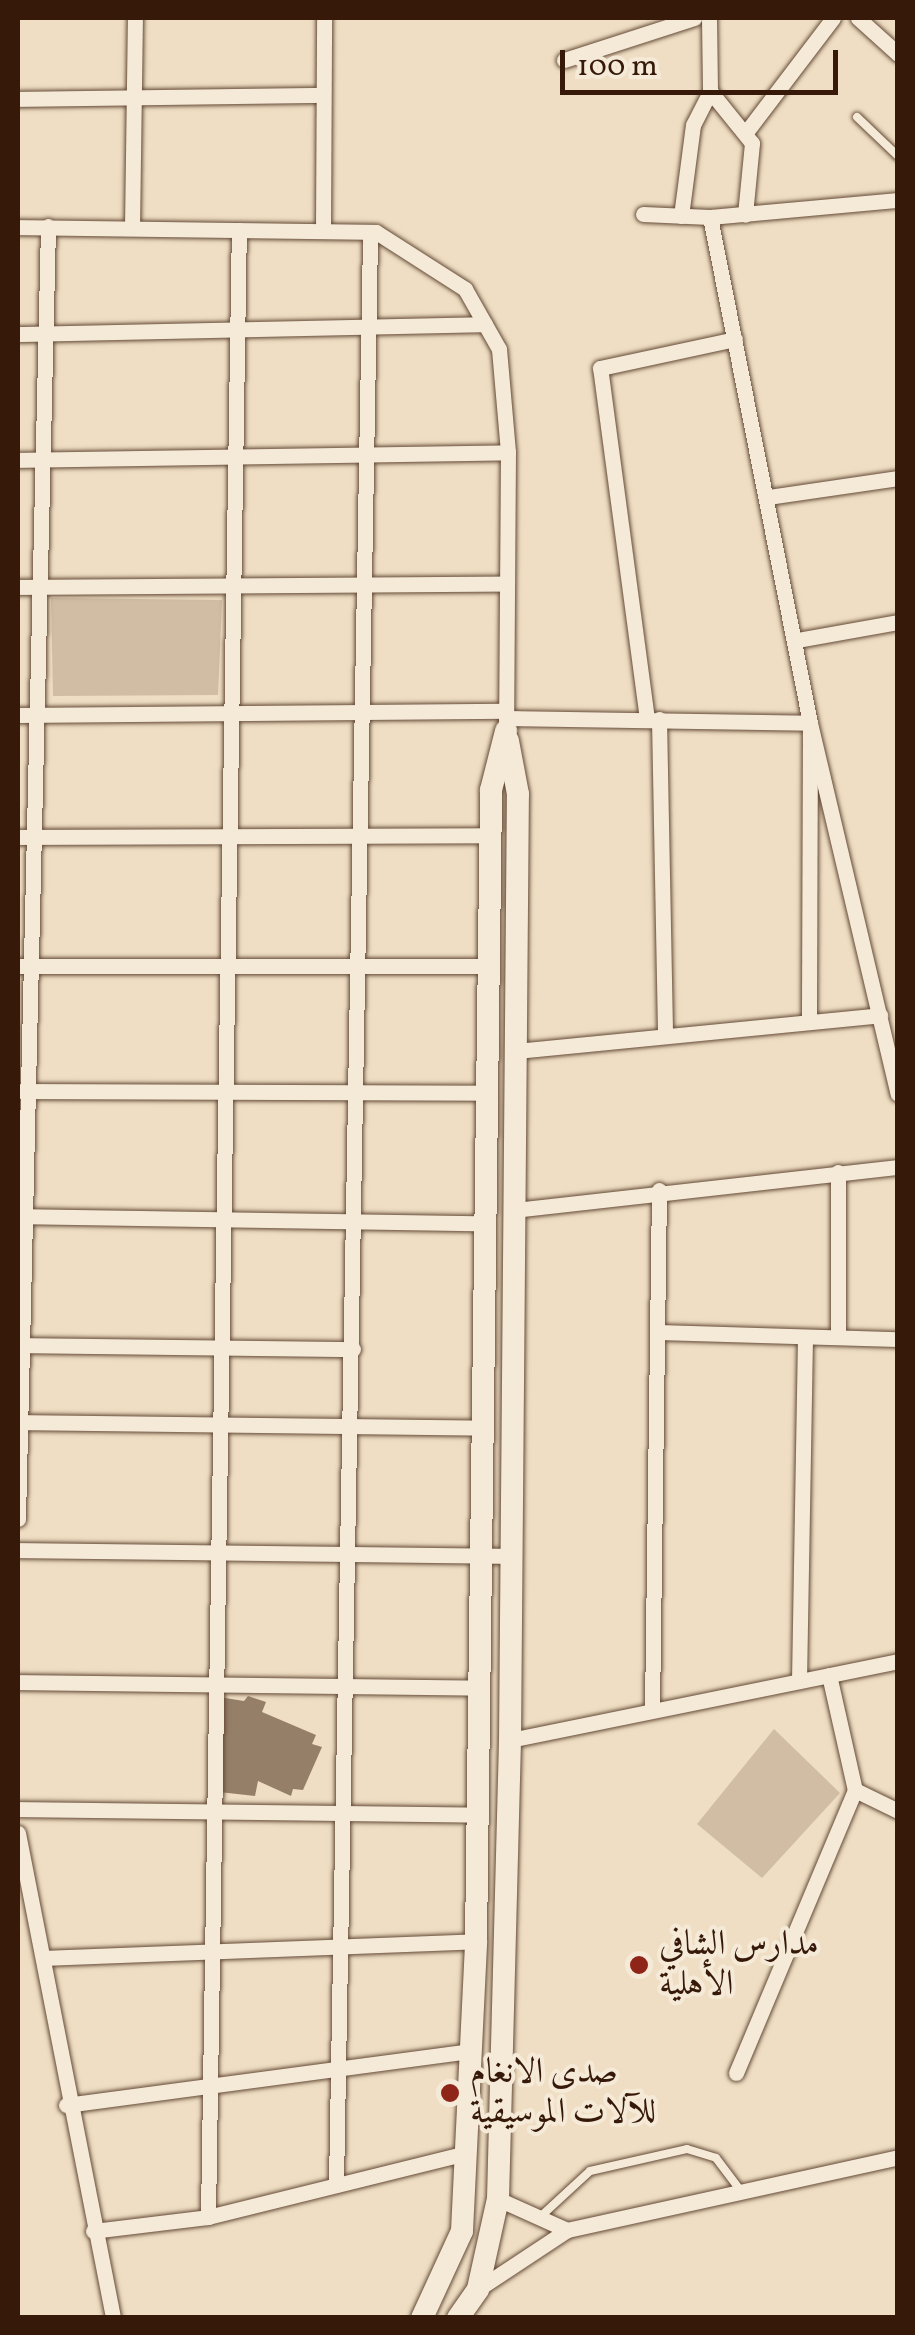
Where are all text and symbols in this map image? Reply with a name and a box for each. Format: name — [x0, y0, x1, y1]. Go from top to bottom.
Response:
scale bar — [565, 30, 842, 92]
text: 100 m — [577, 46, 658, 88]
place label: مدارس الشافي الأهلية — [659, 1924, 819, 2006]
marker: مدارس الشافي الأهلية — [628, 1954, 650, 1976]
place label: صدى الانغام للآلات الموسيقية — [470, 2052, 656, 2134]
marker: صدى الانغام للآلات الموسيقية — [439, 2082, 461, 2104]

